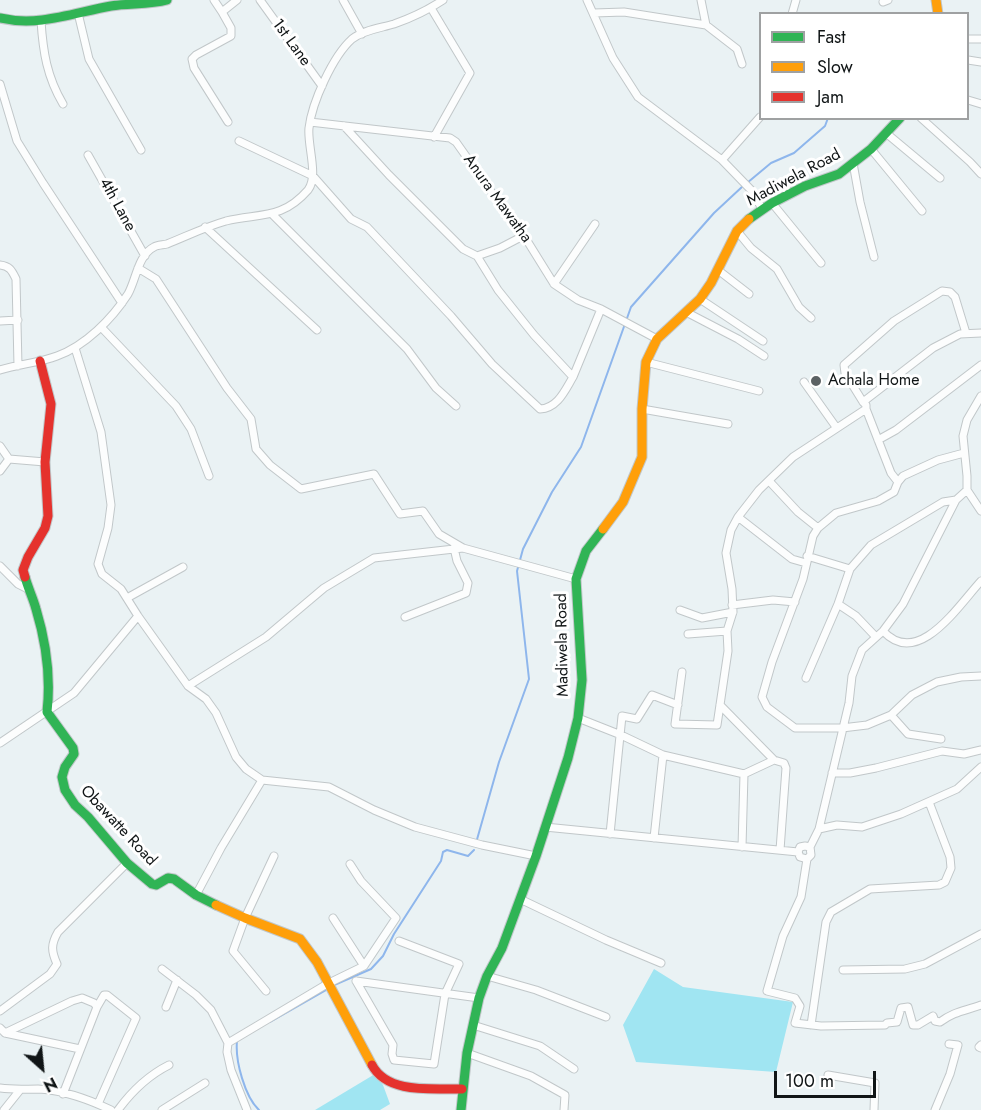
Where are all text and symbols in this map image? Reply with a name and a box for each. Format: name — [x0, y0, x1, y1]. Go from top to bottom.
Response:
legend — [759, 12, 969, 120]
street label: 1st Lane — [267, 16, 315, 70]
text: Fast — [817, 24, 846, 50]
text: Slow — [817, 54, 853, 80]
text: Jam — [817, 84, 844, 110]
street label: Madiwela Road — [744, 145, 844, 211]
street label: Anura Mawatha — [459, 151, 535, 247]
street label: 4th Lane — [95, 175, 139, 235]
place label: Achala Home — [828, 371, 919, 391]
marker: Achala Home — [809, 374, 823, 388]
street label: Madiwela Road — [552, 593, 574, 697]
street label: Obawatte Road — [76, 782, 160, 870]
north arrow — [12, 1038, 72, 1098]
scale bar — [777, 1059, 879, 1097]
text: 100 m — [785, 1068, 834, 1094]
text: N — [40, 1071, 61, 1098]

